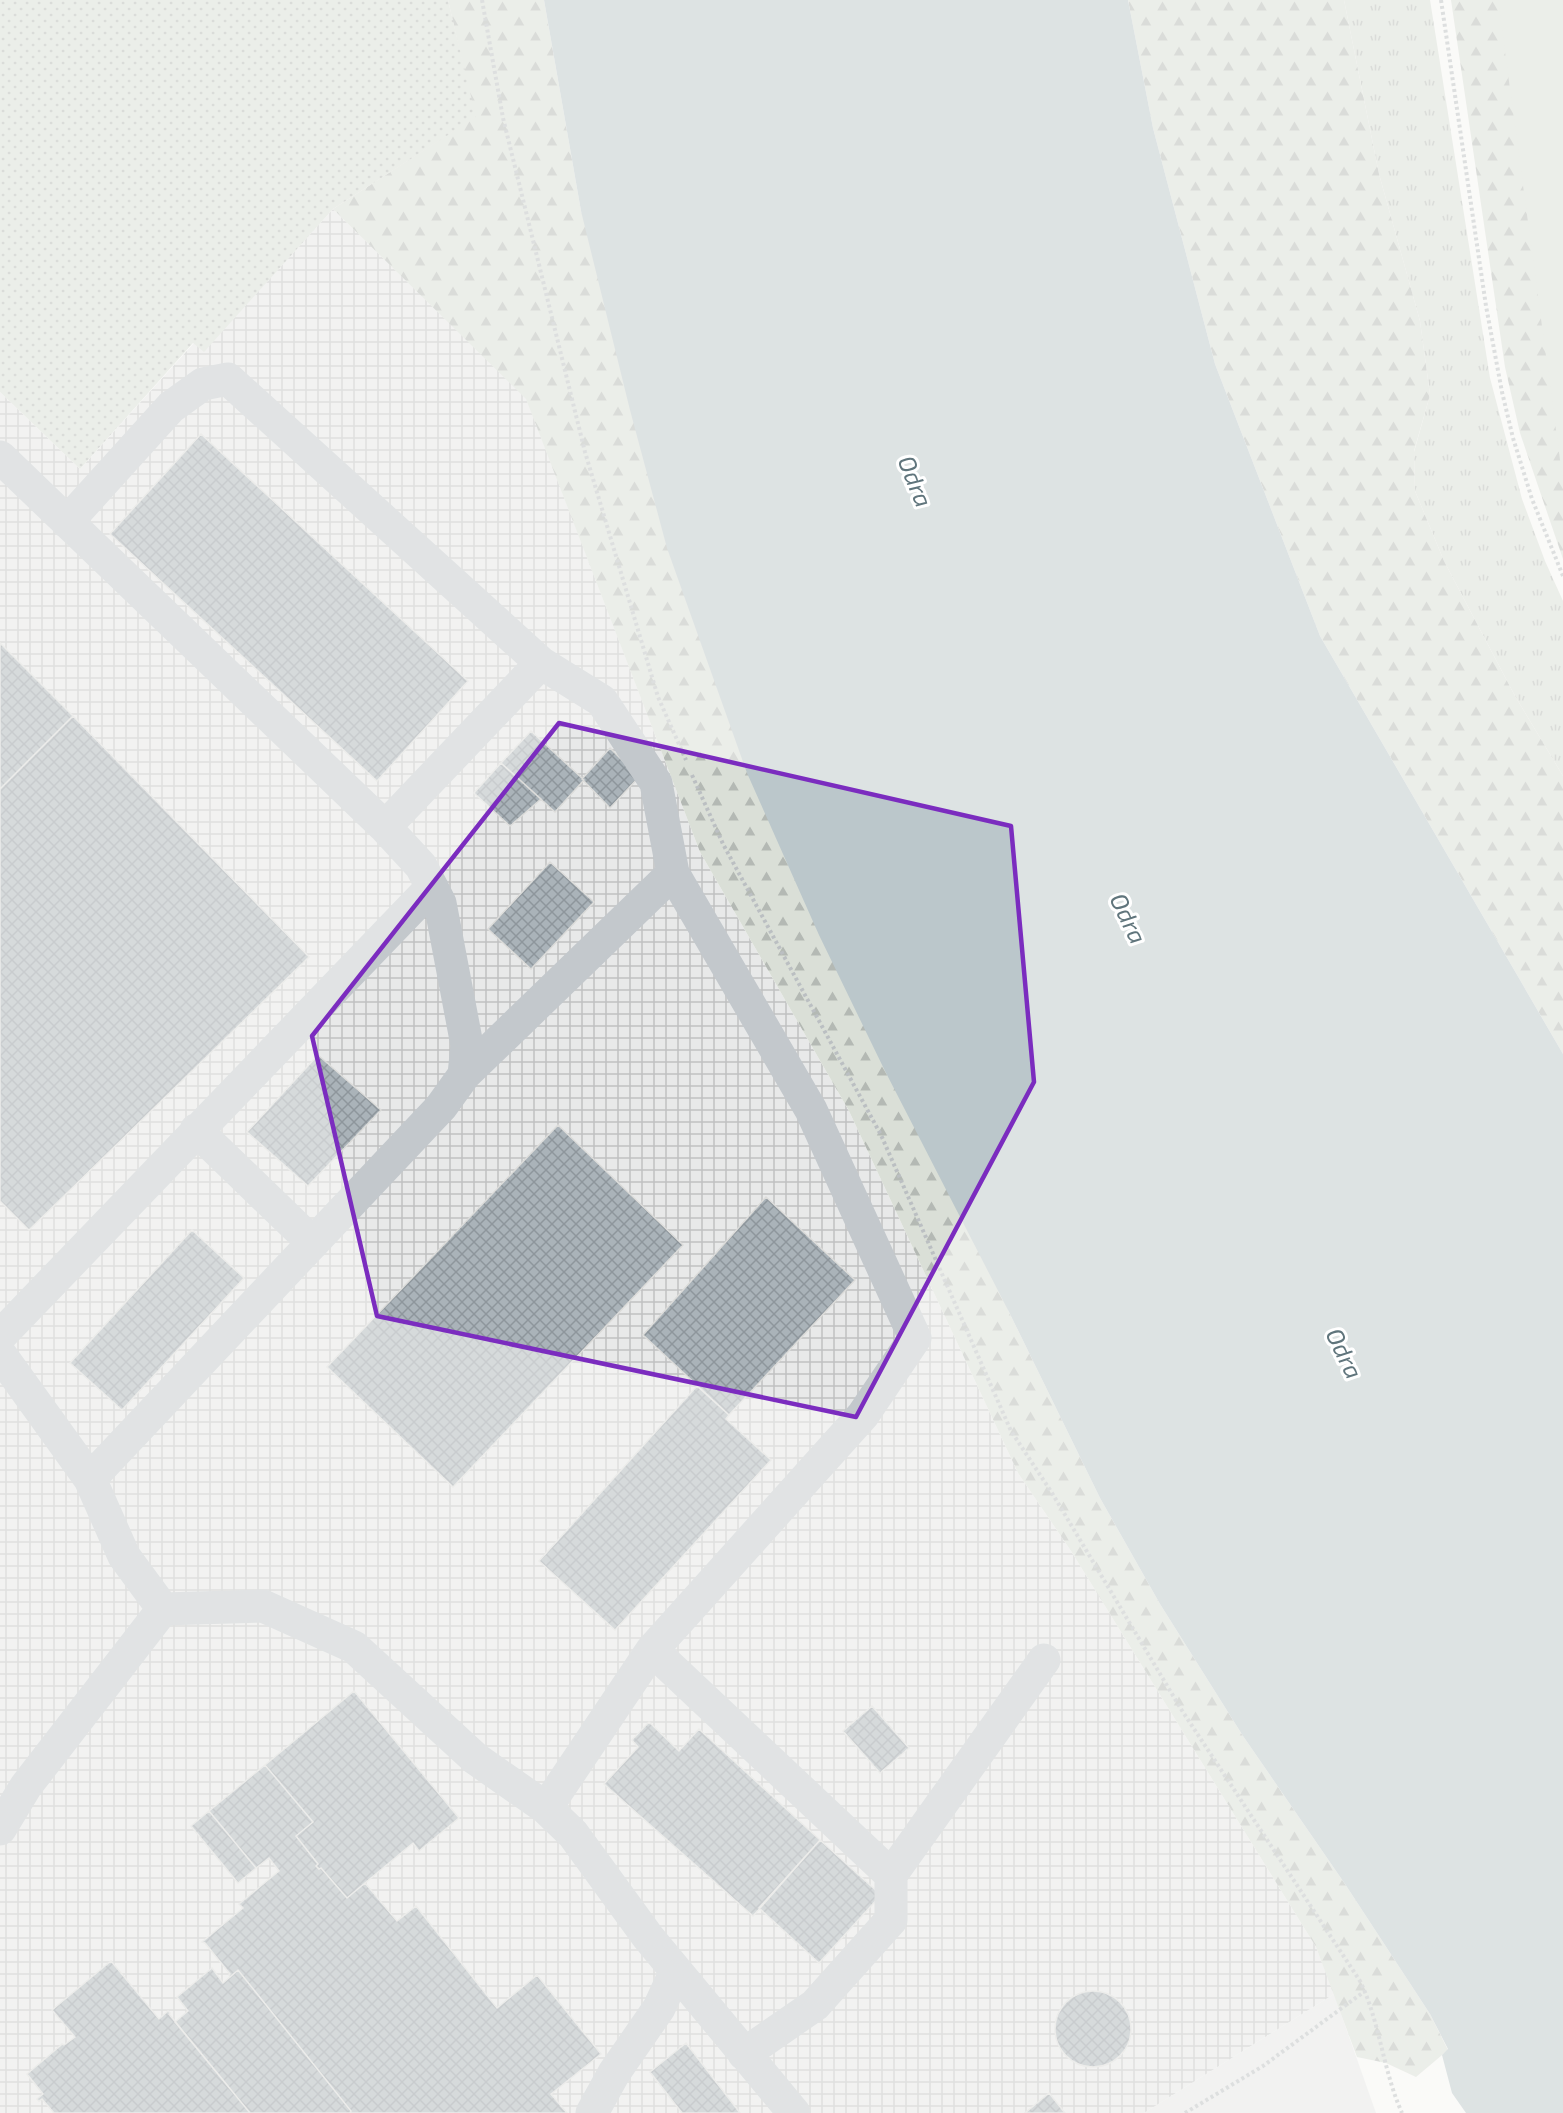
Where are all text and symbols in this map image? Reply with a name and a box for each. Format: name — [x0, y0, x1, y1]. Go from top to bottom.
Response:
water label: Odra — [893, 451, 939, 511]
water label: Odra — [1104, 888, 1154, 948]
water label: Odra — [1320, 1323, 1370, 1383]

